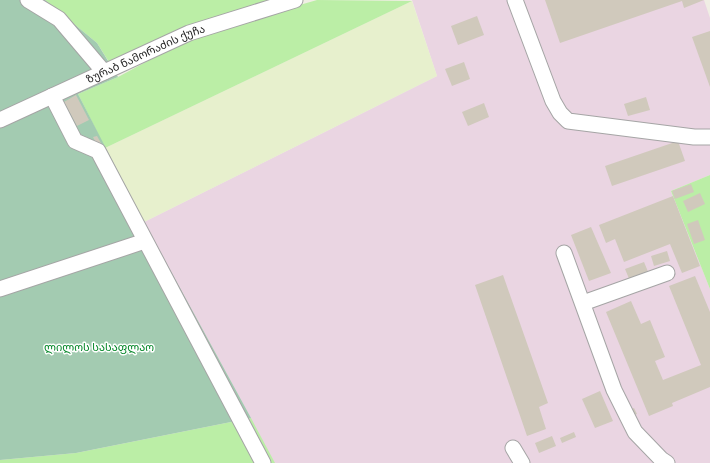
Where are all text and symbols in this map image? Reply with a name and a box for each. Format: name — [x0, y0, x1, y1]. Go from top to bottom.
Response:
street label: ზურაბ ნამორაძის ქუჩა — [84, 21, 207, 86]
park label: ლილოს სასაფლაო — [44, 340, 154, 354]

